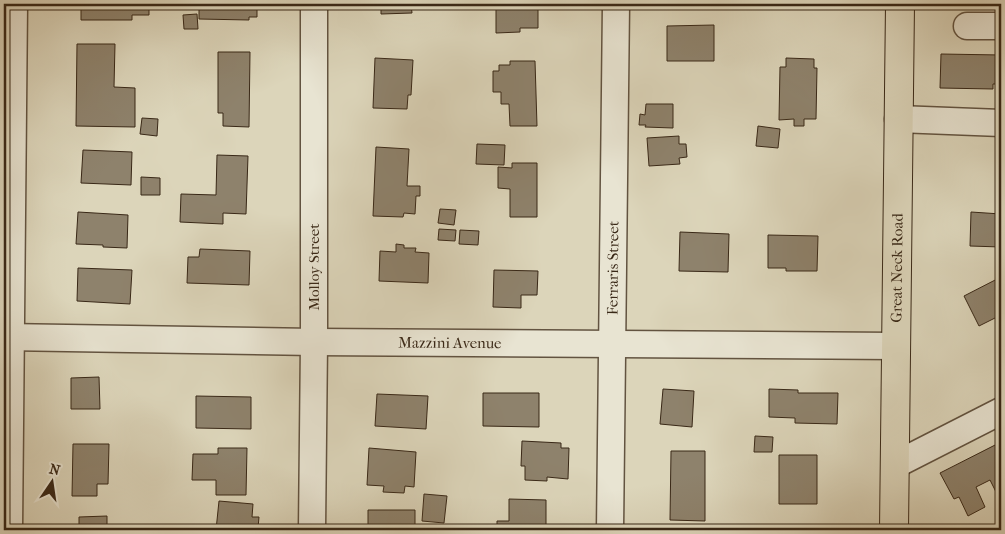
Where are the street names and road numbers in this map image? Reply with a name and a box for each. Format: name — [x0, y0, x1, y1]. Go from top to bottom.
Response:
street label: Great Neck Road — [887, 212, 907, 323]
street label: Ferraris Street — [603, 220, 623, 315]
street label: Molloy Street — [305, 223, 323, 311]
street label: Mazzini Avenue — [398, 334, 502, 352]

